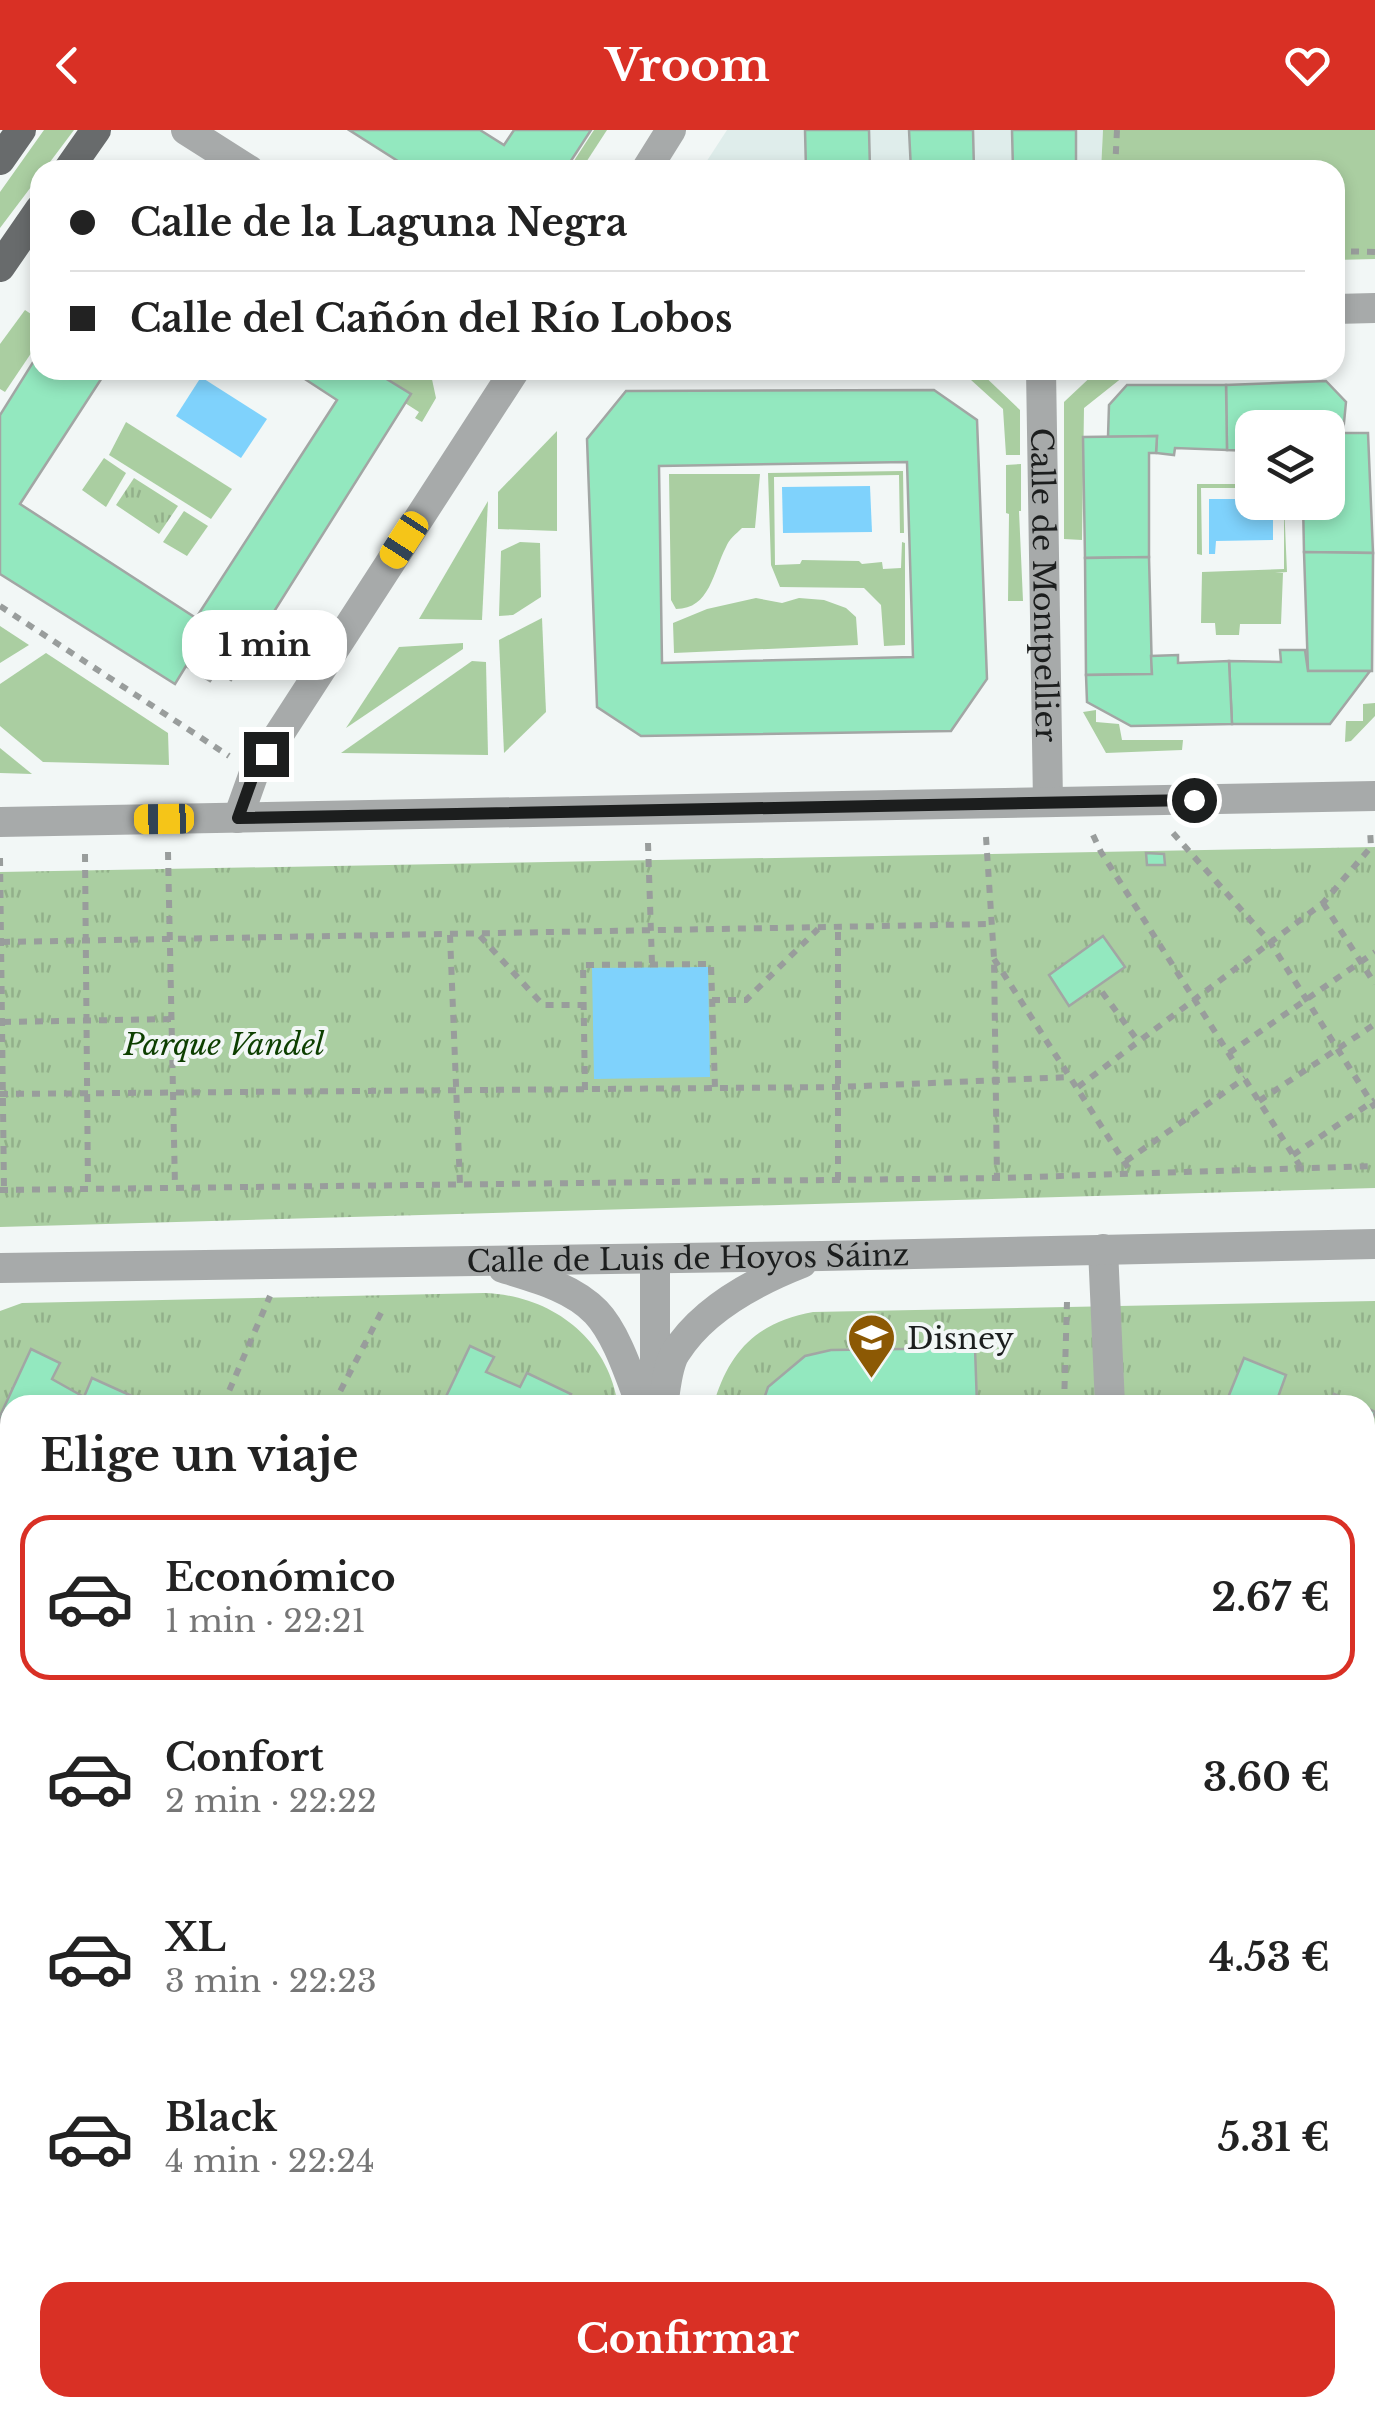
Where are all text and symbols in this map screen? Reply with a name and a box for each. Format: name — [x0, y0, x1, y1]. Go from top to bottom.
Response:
text: Vroom — [605, 37, 770, 93]
icon: back — [40, 38, 95, 93]
icon: heart — [1280, 38, 1335, 93]
text: Calle de la Laguna Negra — [130, 199, 628, 246]
text: Calle del Cañón del Río Lobos — [130, 295, 732, 342]
map controls — [1235, 410, 1345, 520]
button: layers — [1235, 410, 1345, 520]
street label: Calle de Montpellier — [1023, 427, 1066, 743]
car — [375, 507, 433, 573]
callout: 1 min — [184, 609, 348, 679]
text: 1 min — [218, 625, 311, 665]
route end — [244, 732, 289, 777]
route start — [1172, 778, 1217, 823]
car — [134, 803, 194, 835]
park label: Parque Vandel — [123, 1026, 325, 1063]
street label: Calle de Luis de Hoyos Sáinz — [466, 1236, 910, 1280]
school or university icon: Disney — [846, 1312, 898, 1380]
place label: Disney — [907, 1320, 1014, 1357]
text: Elige un viaje — [40, 1427, 359, 1483]
icon: car — [45, 1553, 135, 1643]
text: Económico — [165, 1554, 396, 1601]
text: 2.67 € — [1212, 1574, 1330, 1621]
text: 1 min · 22:21 — [165, 1601, 366, 1641]
icon: car — [45, 1733, 135, 1823]
text: Confort — [165, 1734, 324, 1781]
text: 3.60 € — [1203, 1754, 1330, 1801]
text: 2 min · 22:22 — [165, 1781, 377, 1821]
icon: car — [45, 1913, 135, 2003]
text: XL — [165, 1914, 226, 1961]
text: 4.53 € — [1209, 1934, 1330, 1981]
text: 3 min · 22:23 — [165, 1961, 377, 2001]
icon: car — [45, 2093, 135, 2183]
text: Black — [165, 2094, 277, 2141]
text: 5.31 € — [1218, 2114, 1330, 2161]
text: 4 min · 22:24 — [165, 2141, 375, 2181]
button: Confirmar — [40, 2282, 1335, 2397]

